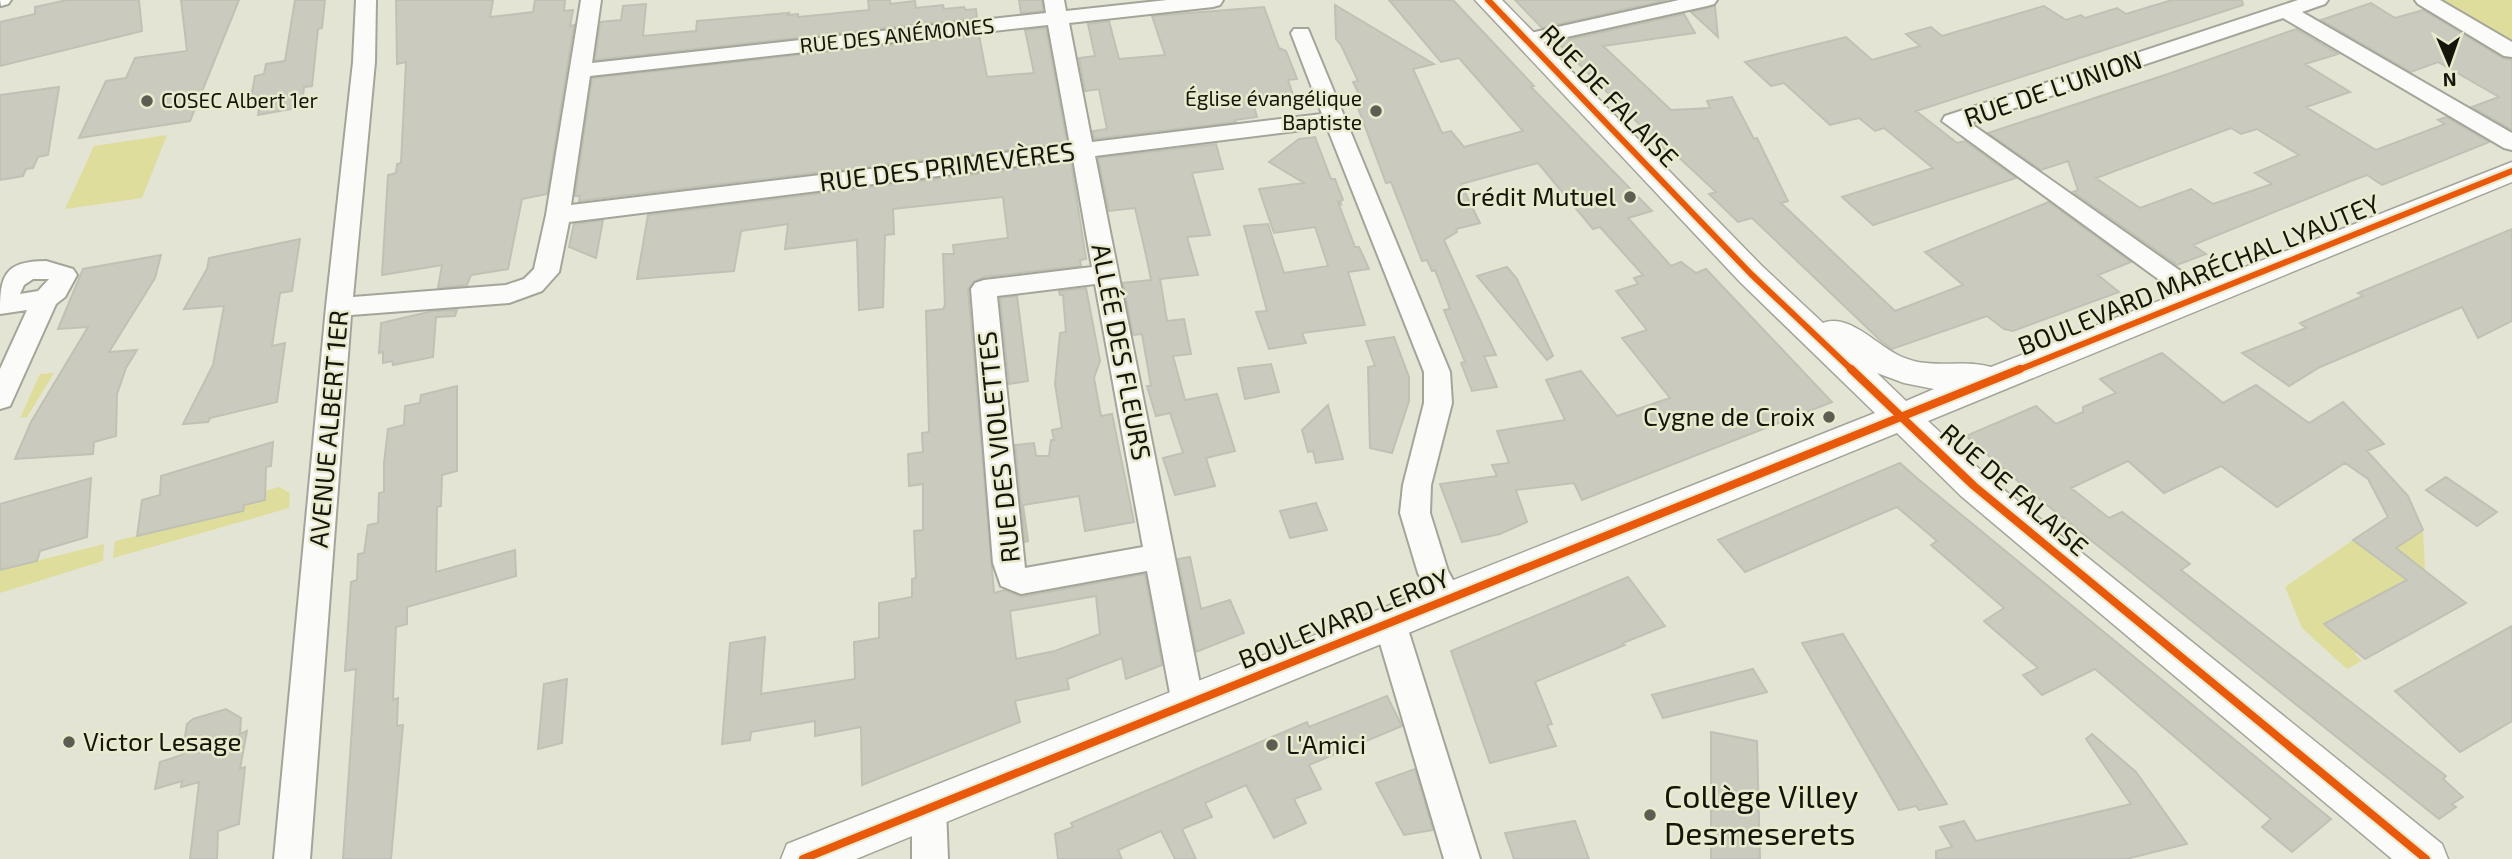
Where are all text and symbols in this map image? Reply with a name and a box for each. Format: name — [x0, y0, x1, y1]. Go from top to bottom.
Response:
street label: RUE DES ANÉMONES — [798, 12, 995, 57]
street label: RUE DE FALAISE — [1534, 17, 1686, 173]
north arrow — [2414, 28, 2484, 98]
street label: RUE DE L'UNION — [1959, 43, 2146, 133]
text: N — [2442, 69, 2457, 92]
place label: Église évangélique Baptiste — [1185, 85, 1362, 134]
place label: COSEC Albert 1er — [161, 87, 319, 112]
marker: COSEC Albert 1er — [139, 93, 155, 109]
marker: Église évangélique Baptiste — [1368, 103, 1384, 119]
street label: RUE DES PRIMEVÈRES — [817, 134, 1076, 197]
place label: Crédit Mutuel — [1456, 180, 1616, 211]
street label: BOULEVARD MARÉCHAL LYAUTEY — [2013, 187, 2384, 361]
marker: Crédit Mutuel — [1622, 189, 1638, 205]
street label: ALLÉE DES FLEURS — [1086, 241, 1159, 463]
street label: AVENUE ALBERT 1ER — [302, 309, 353, 549]
street label: RUE DES VIOLETTES — [970, 330, 1025, 564]
place label: Cygne de Croix — [1643, 400, 1815, 431]
marker: Cygne de Croix — [1821, 409, 1837, 425]
street label: RUE DE FALAISE — [1935, 416, 2095, 561]
street label: BOULEVARD LEROY — [1233, 561, 1454, 674]
place label: Victor Lesage — [83, 725, 241, 756]
place label: L'Amici — [1286, 728, 1366, 759]
marker: Victor Lesage — [61, 734, 77, 750]
marker: L'Amici — [1264, 737, 1280, 753]
place label: Collège Villey Desmeserets — [1664, 776, 1858, 851]
marker: Collège Villey Desmeserets — [1642, 807, 1658, 823]

